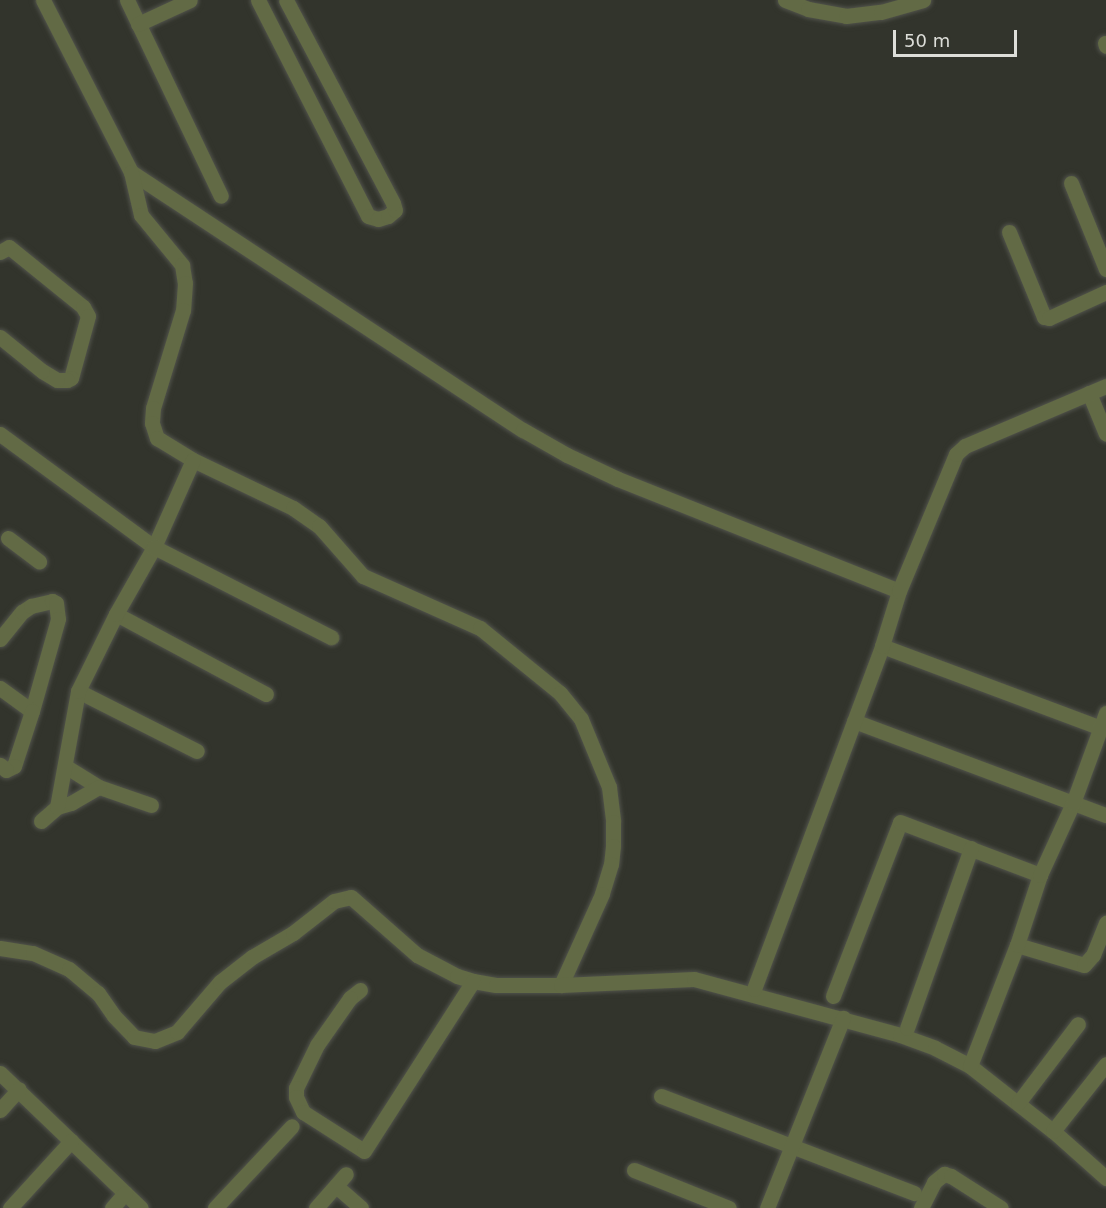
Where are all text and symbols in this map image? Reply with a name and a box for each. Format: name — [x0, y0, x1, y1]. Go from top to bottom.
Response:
scale bar — [896, 18, 1020, 56]
text: 50 m — [904, 30, 950, 51]

